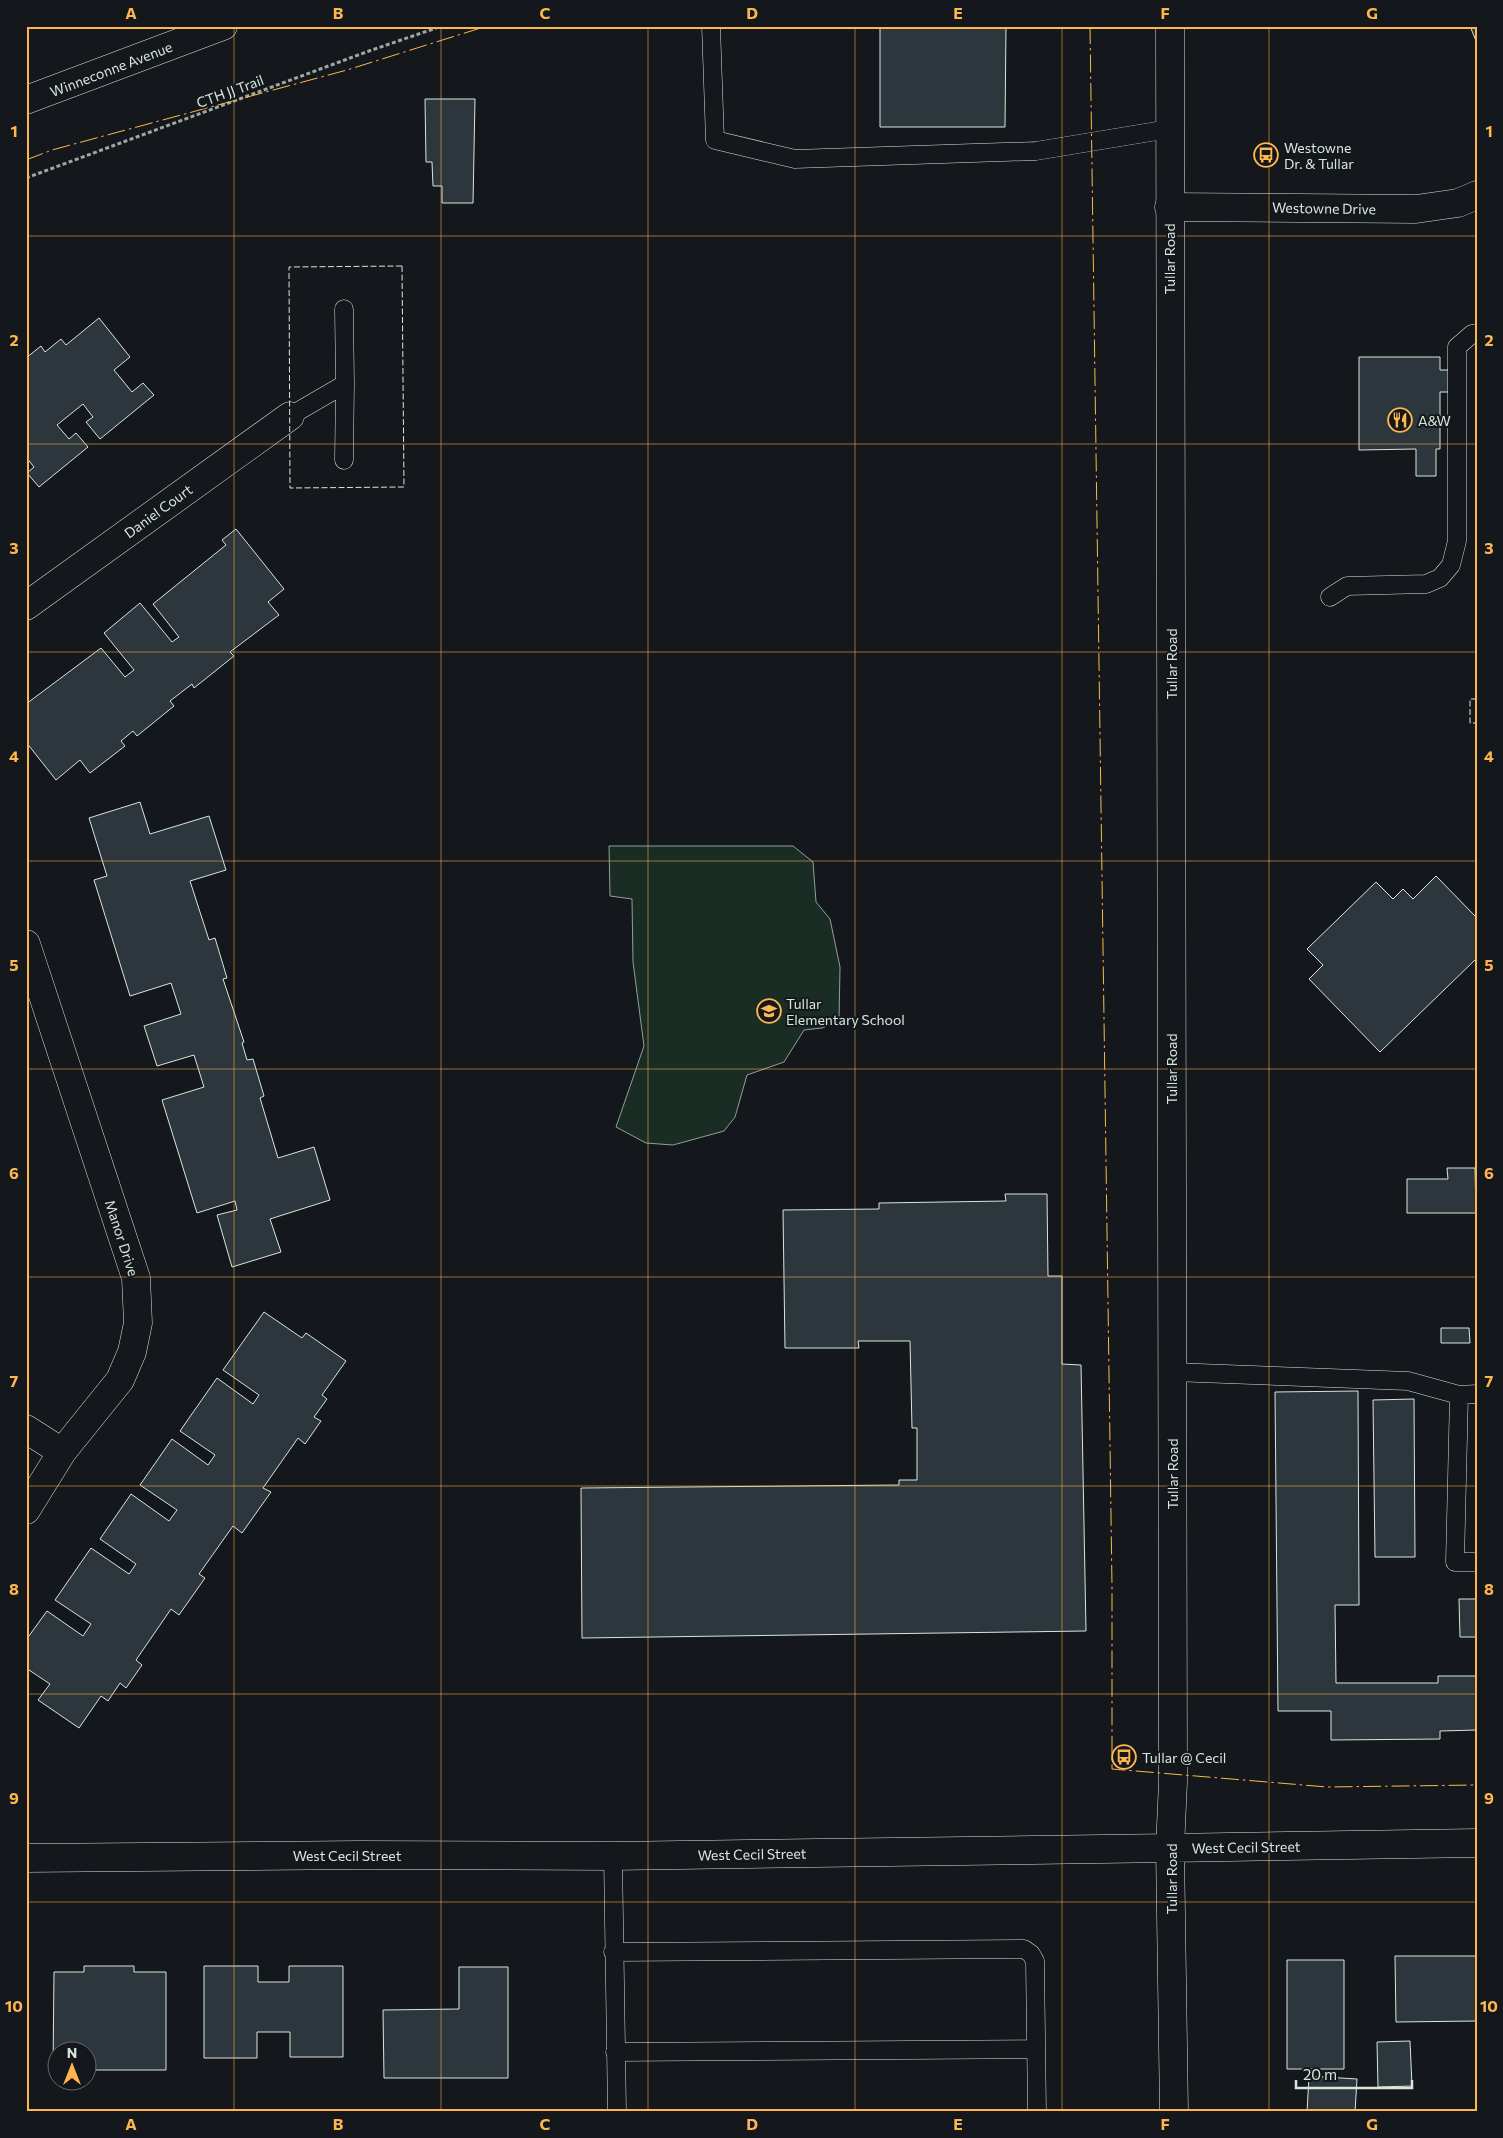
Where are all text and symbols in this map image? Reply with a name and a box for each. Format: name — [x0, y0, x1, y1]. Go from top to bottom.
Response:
text: A — [125, 3, 137, 22]
text: B — [333, 3, 344, 22]
text: C — [540, 3, 551, 22]
text: D — [746, 3, 758, 22]
text: E — [953, 3, 963, 22]
text: F — [1160, 3, 1170, 22]
text: G — [1366, 3, 1378, 22]
street label: Winneconne Avenue — [48, 38, 174, 100]
street label: CTH JJ Trail — [194, 71, 266, 111]
text: 1 — [10, 121, 18, 140]
text: 1 — [1485, 121, 1493, 140]
place label: Westowne Dr. & Tullar — [1284, 139, 1354, 172]
bus stop icon: Westowne Dr. & Tullar — [1253, 142, 1279, 168]
street label: Westowne Drive — [1272, 199, 1376, 217]
street label: Tullar Road — [1161, 223, 1178, 295]
text: 2 — [9, 330, 19, 349]
text: 2 — [1484, 330, 1494, 349]
restaurant icon: A&W — [1387, 407, 1413, 433]
place label: A&W — [1418, 412, 1451, 429]
street label: Daniel Court — [121, 480, 196, 541]
text: 3 — [9, 538, 19, 557]
text: 3 — [1484, 538, 1494, 557]
street label: Tullar Road — [1163, 628, 1180, 700]
text: 4 — [9, 746, 19, 765]
text: 4 — [1484, 746, 1494, 765]
text: 5 — [9, 955, 19, 974]
text: 5 — [1484, 955, 1494, 974]
place label: Tullar Elementary School — [786, 995, 905, 1028]
school or university icon: Tullar Elementary School — [756, 998, 782, 1024]
street label: Tullar Road — [1163, 1033, 1180, 1105]
text: 6 — [9, 1163, 19, 1182]
text: 6 — [1484, 1163, 1494, 1182]
street label: Manor Drive — [102, 1198, 142, 1278]
text: 7 — [10, 1371, 19, 1390]
text: 7 — [1485, 1371, 1494, 1390]
street label: Tullar Road — [1164, 1438, 1181, 1510]
text: 8 — [9, 1579, 19, 1598]
text: 8 — [1484, 1579, 1494, 1598]
bus stop icon: Tullar @ Cecil — [1111, 1744, 1137, 1770]
place label: Tullar @ Cecil — [1142, 1749, 1226, 1766]
text: 9 — [9, 1788, 19, 1807]
text: 9 — [1484, 1788, 1494, 1807]
street label: West Cecil Street — [1191, 1838, 1301, 1856]
street label: Tullar Road — [1163, 1843, 1180, 1915]
street label: West Cecil Street — [697, 1845, 807, 1863]
street label: West Cecil Street — [293, 1847, 402, 1864]
text: 10 — [5, 1996, 23, 2015]
text: 10 — [1480, 1996, 1498, 2015]
north arrow — [48, 2040, 98, 2090]
text: N — [67, 2044, 77, 2061]
scale bar — [1296, 2058, 1412, 2090]
text: 20 m — [1303, 2065, 1337, 2083]
text: A — [125, 2114, 137, 2133]
text: B — [333, 2114, 344, 2133]
text: C — [540, 2114, 551, 2133]
text: D — [746, 2114, 758, 2133]
text: E — [953, 2114, 963, 2133]
text: F — [1160, 2114, 1170, 2133]
text: G — [1366, 2114, 1378, 2133]

